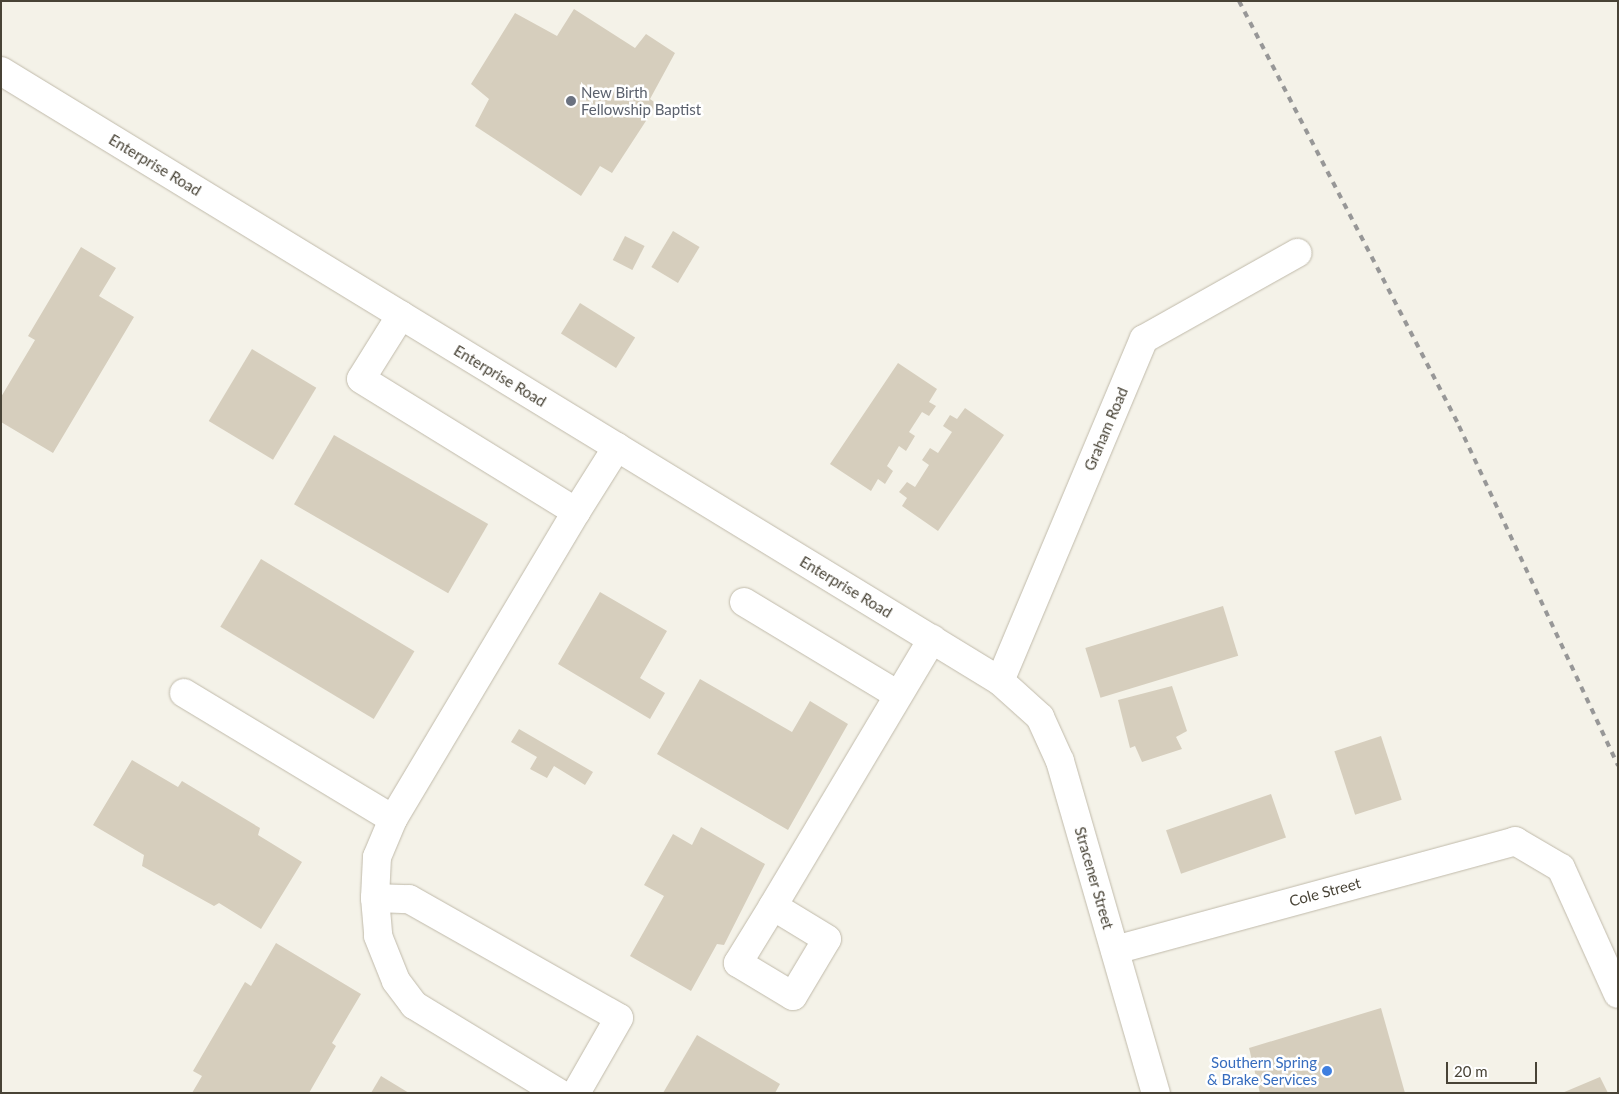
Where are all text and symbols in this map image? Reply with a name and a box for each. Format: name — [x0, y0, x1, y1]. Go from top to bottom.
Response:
place label: New Birth Fellowship Baptist — [581, 83, 701, 118]
marker: New Birth Fellowship Baptist — [565, 95, 577, 107]
street label: Enterprise Road — [106, 130, 204, 200]
street label: Enterprise Road — [451, 341, 549, 411]
street label: Graham Road — [1080, 385, 1132, 473]
street label: Enterprise Road — [797, 552, 895, 622]
street label: Stracener Street — [1071, 825, 1117, 931]
street label: Cole Street — [1287, 874, 1363, 910]
scale bar — [1449, 1052, 1540, 1084]
place label: Southern Spring & Brake Services — [1207, 1053, 1317, 1088]
text: 20 m — [1454, 1062, 1488, 1080]
marker: Southern Spring & Brake Services — [1321, 1065, 1333, 1077]

